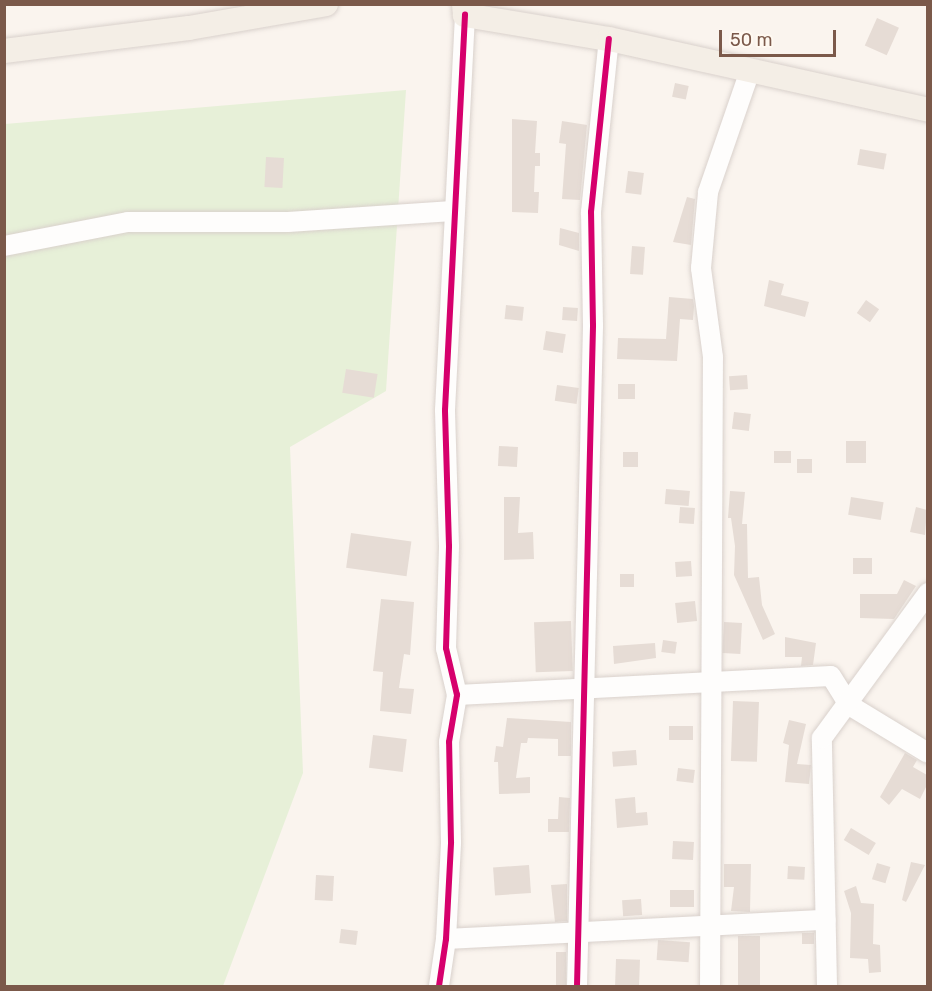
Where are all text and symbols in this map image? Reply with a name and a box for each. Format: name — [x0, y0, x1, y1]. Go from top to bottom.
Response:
scale bar — [722, 18, 839, 56]
text: 50 m — [730, 29, 773, 51]

